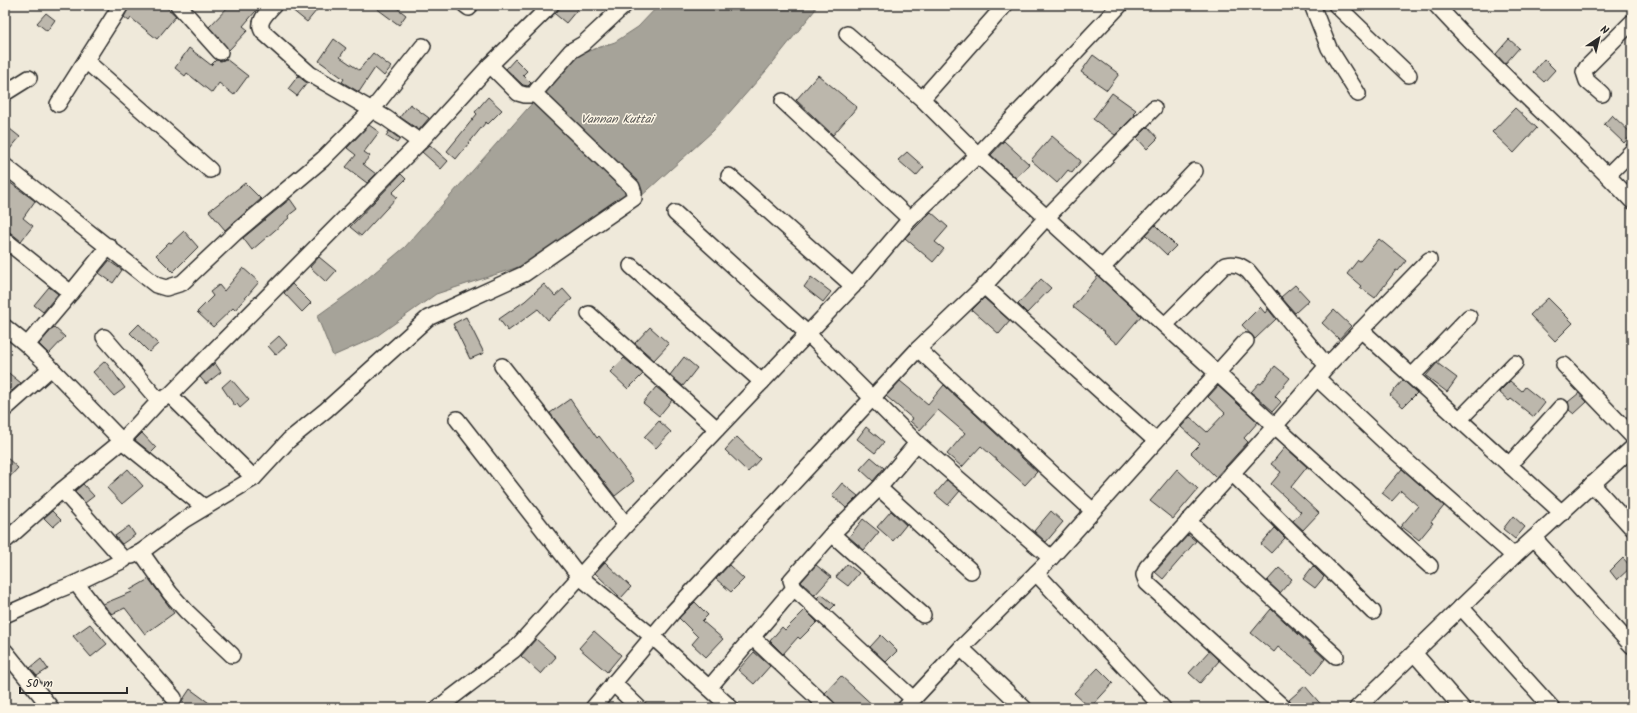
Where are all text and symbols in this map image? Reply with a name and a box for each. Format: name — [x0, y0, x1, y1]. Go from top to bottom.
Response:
north arrow — [1579, 18, 1619, 58]
text: N — [1596, 21, 1612, 40]
water label: Vannan Kuttai — [581, 110, 656, 129]
scale bar — [20, 669, 127, 695]
text: 50 m — [26, 674, 53, 693]

